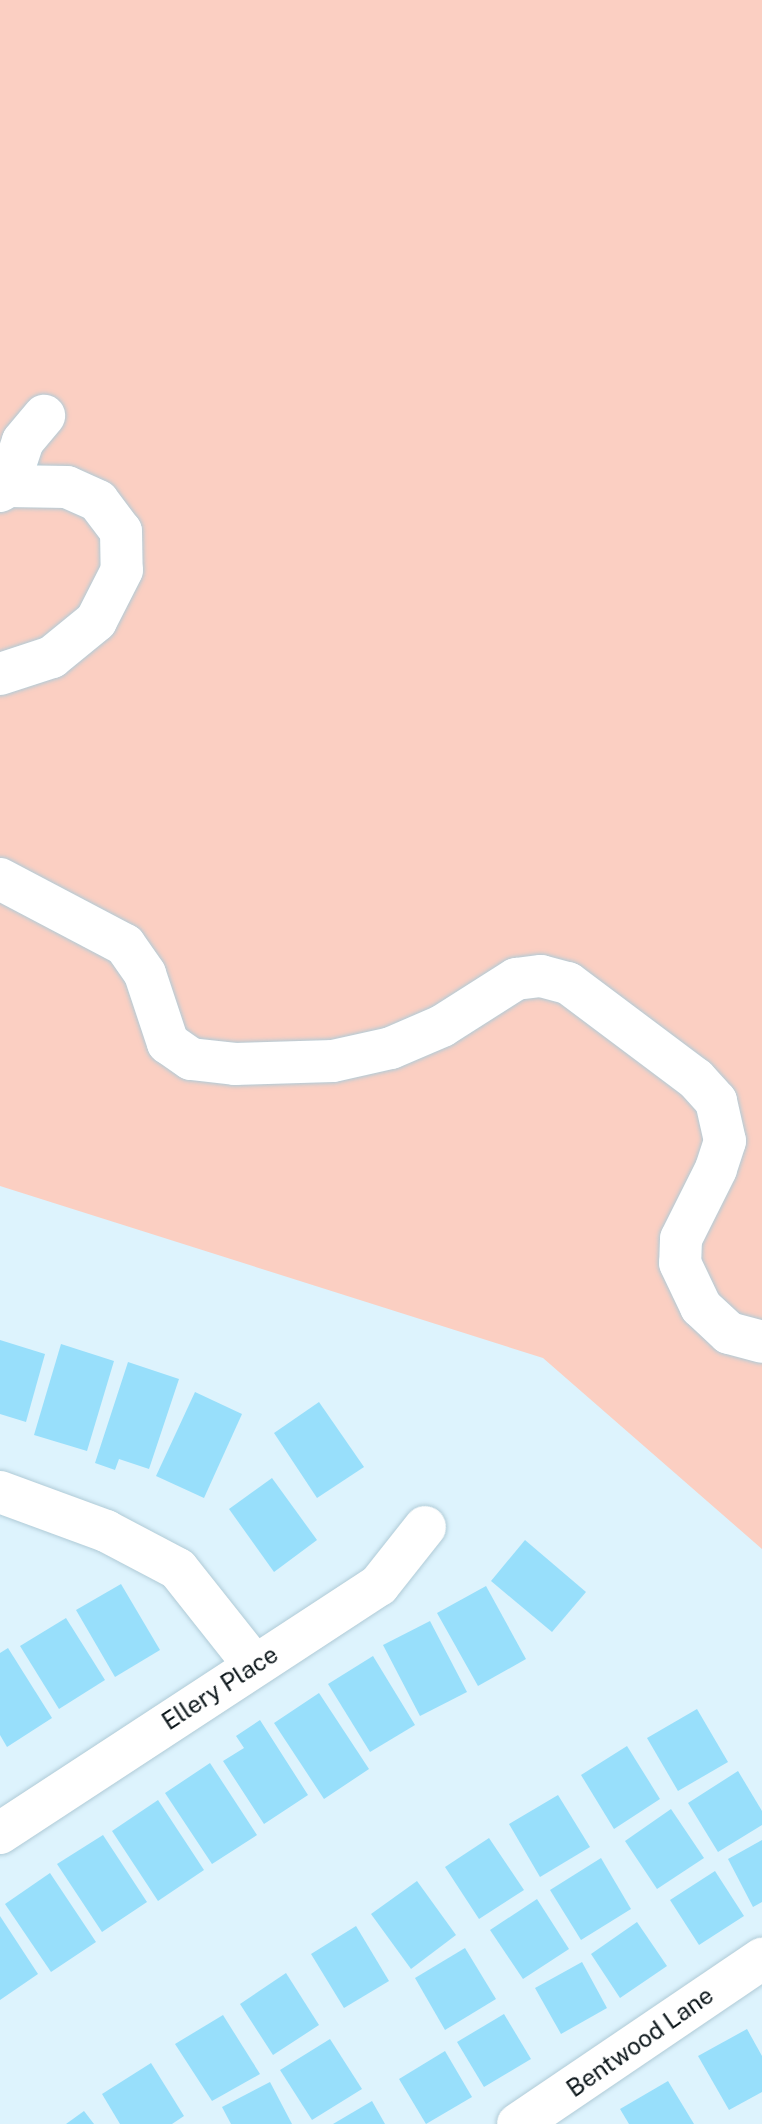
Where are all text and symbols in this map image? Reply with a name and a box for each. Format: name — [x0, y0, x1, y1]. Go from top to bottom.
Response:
street label: Ellery Place — [157, 1640, 283, 1736]
street label: Bentwood Lane — [561, 1981, 719, 2103]

